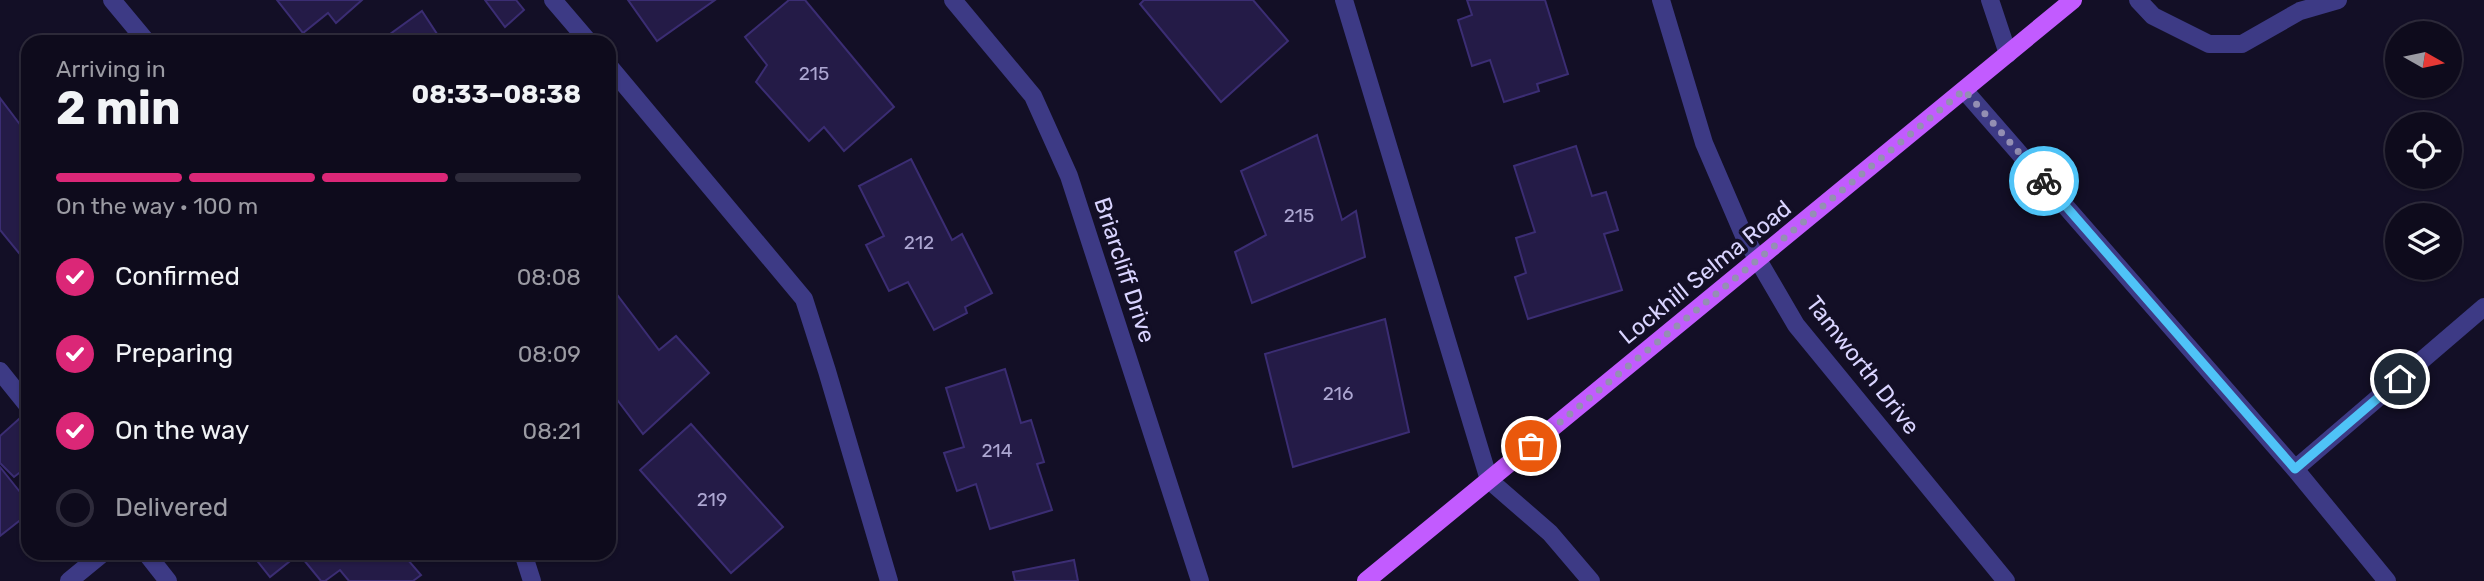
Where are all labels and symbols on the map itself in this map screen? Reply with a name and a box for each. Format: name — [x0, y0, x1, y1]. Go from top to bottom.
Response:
north arrow — [2385, 21, 2462, 98]
house number: 215 — [799, 62, 829, 85]
courier — [2009, 146, 2079, 216]
street label: Briarcliff Drive — [1088, 194, 1162, 346]
street label: Lockhill Selma Road — [1613, 194, 1797, 350]
house number: 215 — [1284, 204, 1314, 227]
house number: 212 — [904, 231, 934, 254]
street label: Tamworth Drive — [1800, 290, 1926, 440]
pin — [2370, 349, 2430, 409]
house number: 216 — [1323, 382, 1353, 405]
pin — [1501, 416, 1561, 476]
house number: 214 — [981, 439, 1013, 462]
house number: 219 — [697, 488, 727, 511]

